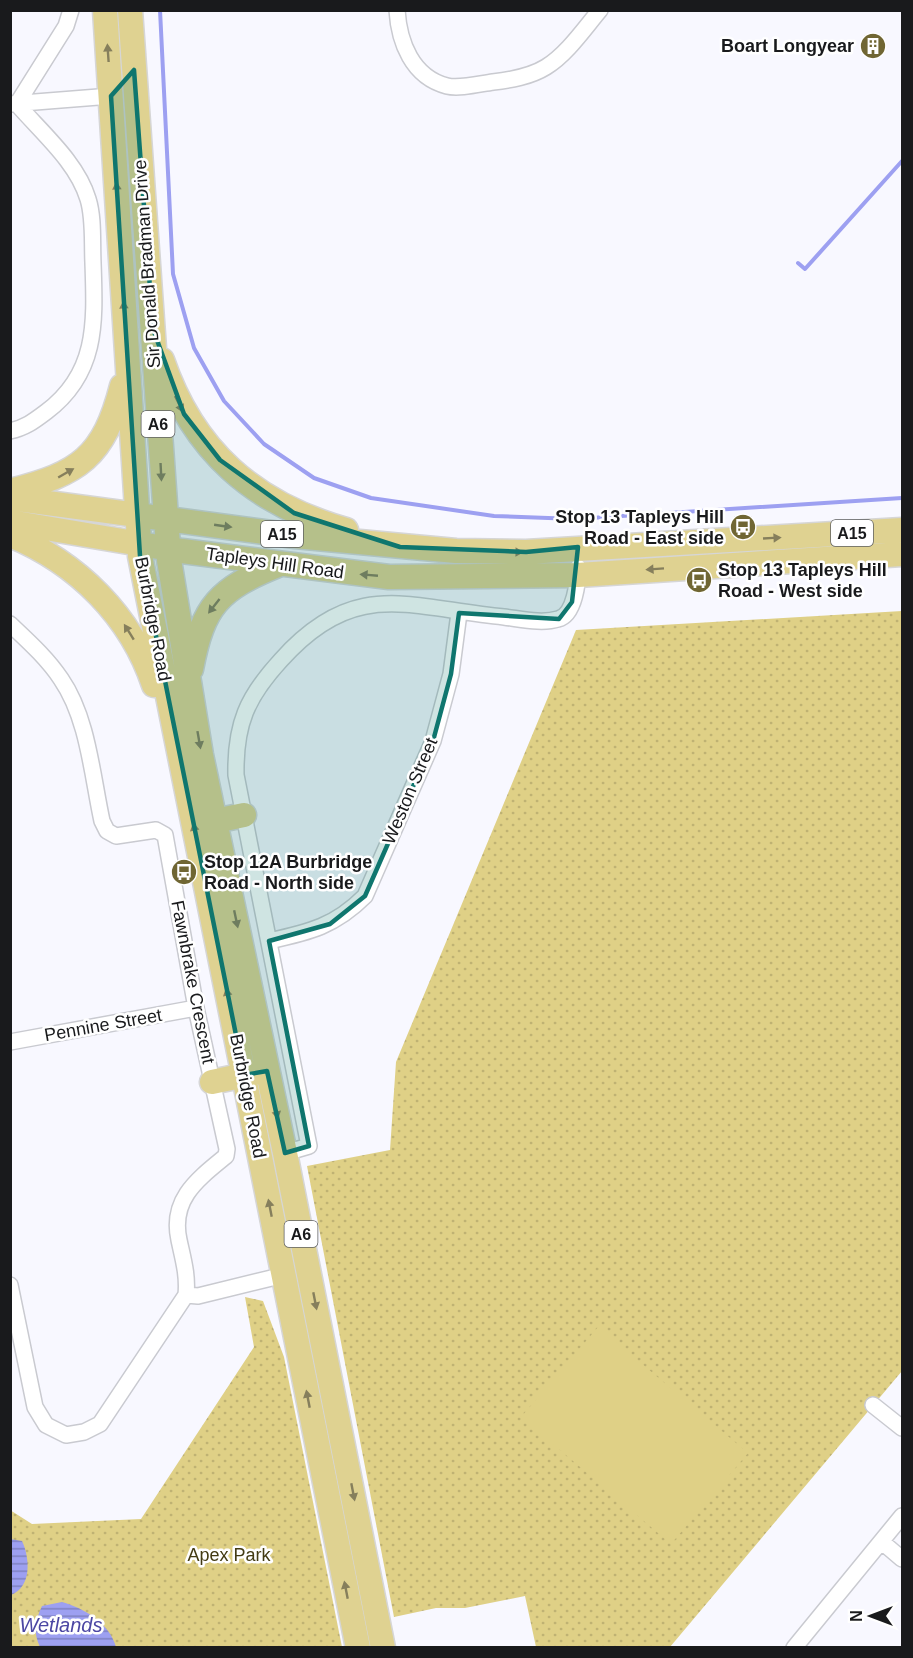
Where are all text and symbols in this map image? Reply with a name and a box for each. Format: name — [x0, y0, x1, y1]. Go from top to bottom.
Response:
building icon: Boart Longyear — [858, 31, 888, 61]
place label: Boart Longyear — [721, 36, 854, 56]
one-way arrow — [104, 44, 113, 63]
street label: Sir Donald Bradman Drive — [130, 159, 164, 369]
one-way arrow — [112, 182, 122, 201]
one-way arrow — [119, 301, 128, 320]
one-way arrow — [174, 395, 184, 413]
road number: A6 — [142, 411, 174, 437]
one-way arrow — [157, 462, 166, 481]
one-way arrow — [57, 468, 74, 478]
place label: Stop 13 Tapleys Hill Road - East side — [555, 507, 724, 548]
bus stop icon: Stop 13 Tapleys Hill Road - East side — [728, 512, 758, 542]
road number: A15 — [831, 520, 873, 546]
one-way arrow — [213, 521, 232, 531]
road number: A15 — [261, 521, 303, 547]
one-way arrow — [762, 533, 781, 542]
street label: Tapleys Hill Road — [205, 543, 345, 583]
one-way arrow — [505, 547, 524, 557]
street label: Burbridge Road — [131, 555, 175, 683]
place label: Stop 13 Tapleys Hill Road - West side — [718, 560, 887, 601]
one-way arrow — [645, 565, 664, 574]
bus stop icon: Stop 13 Tapleys Hill Road - West side — [684, 565, 714, 595]
one-way arrow — [359, 570, 378, 580]
one-way arrow — [208, 597, 220, 613]
one-way arrow — [124, 624, 135, 640]
one-way arrow — [194, 730, 203, 749]
street label: Weston Street — [379, 735, 441, 847]
one-way arrow — [190, 822, 199, 841]
place label: Stop 12A Burbridge Road - North side — [204, 852, 372, 893]
bus stop icon: Stop 12A Burbridge Road - North side — [169, 857, 199, 887]
street label: Fawnbrake Crescent — [167, 899, 219, 1065]
one-way arrow — [232, 910, 241, 929]
one-way arrow — [223, 988, 232, 1007]
street label: Pennine Street — [43, 1005, 163, 1045]
street label: Burbridge Road — [226, 1032, 270, 1160]
one-way arrow — [272, 1101, 281, 1120]
one-way arrow — [265, 1198, 274, 1217]
road number: A6 — [284, 1221, 318, 1247]
one-way arrow — [311, 1292, 320, 1311]
one-way arrow — [303, 1389, 312, 1408]
one-way arrow — [349, 1483, 358, 1502]
park label: Apex Park — [187, 1545, 272, 1565]
one-way arrow — [341, 1580, 350, 1599]
north arrow — [841, 1586, 901, 1646]
text: N — [848, 1610, 865, 1622]
water label: Wetlands — [19, 1614, 103, 1636]

